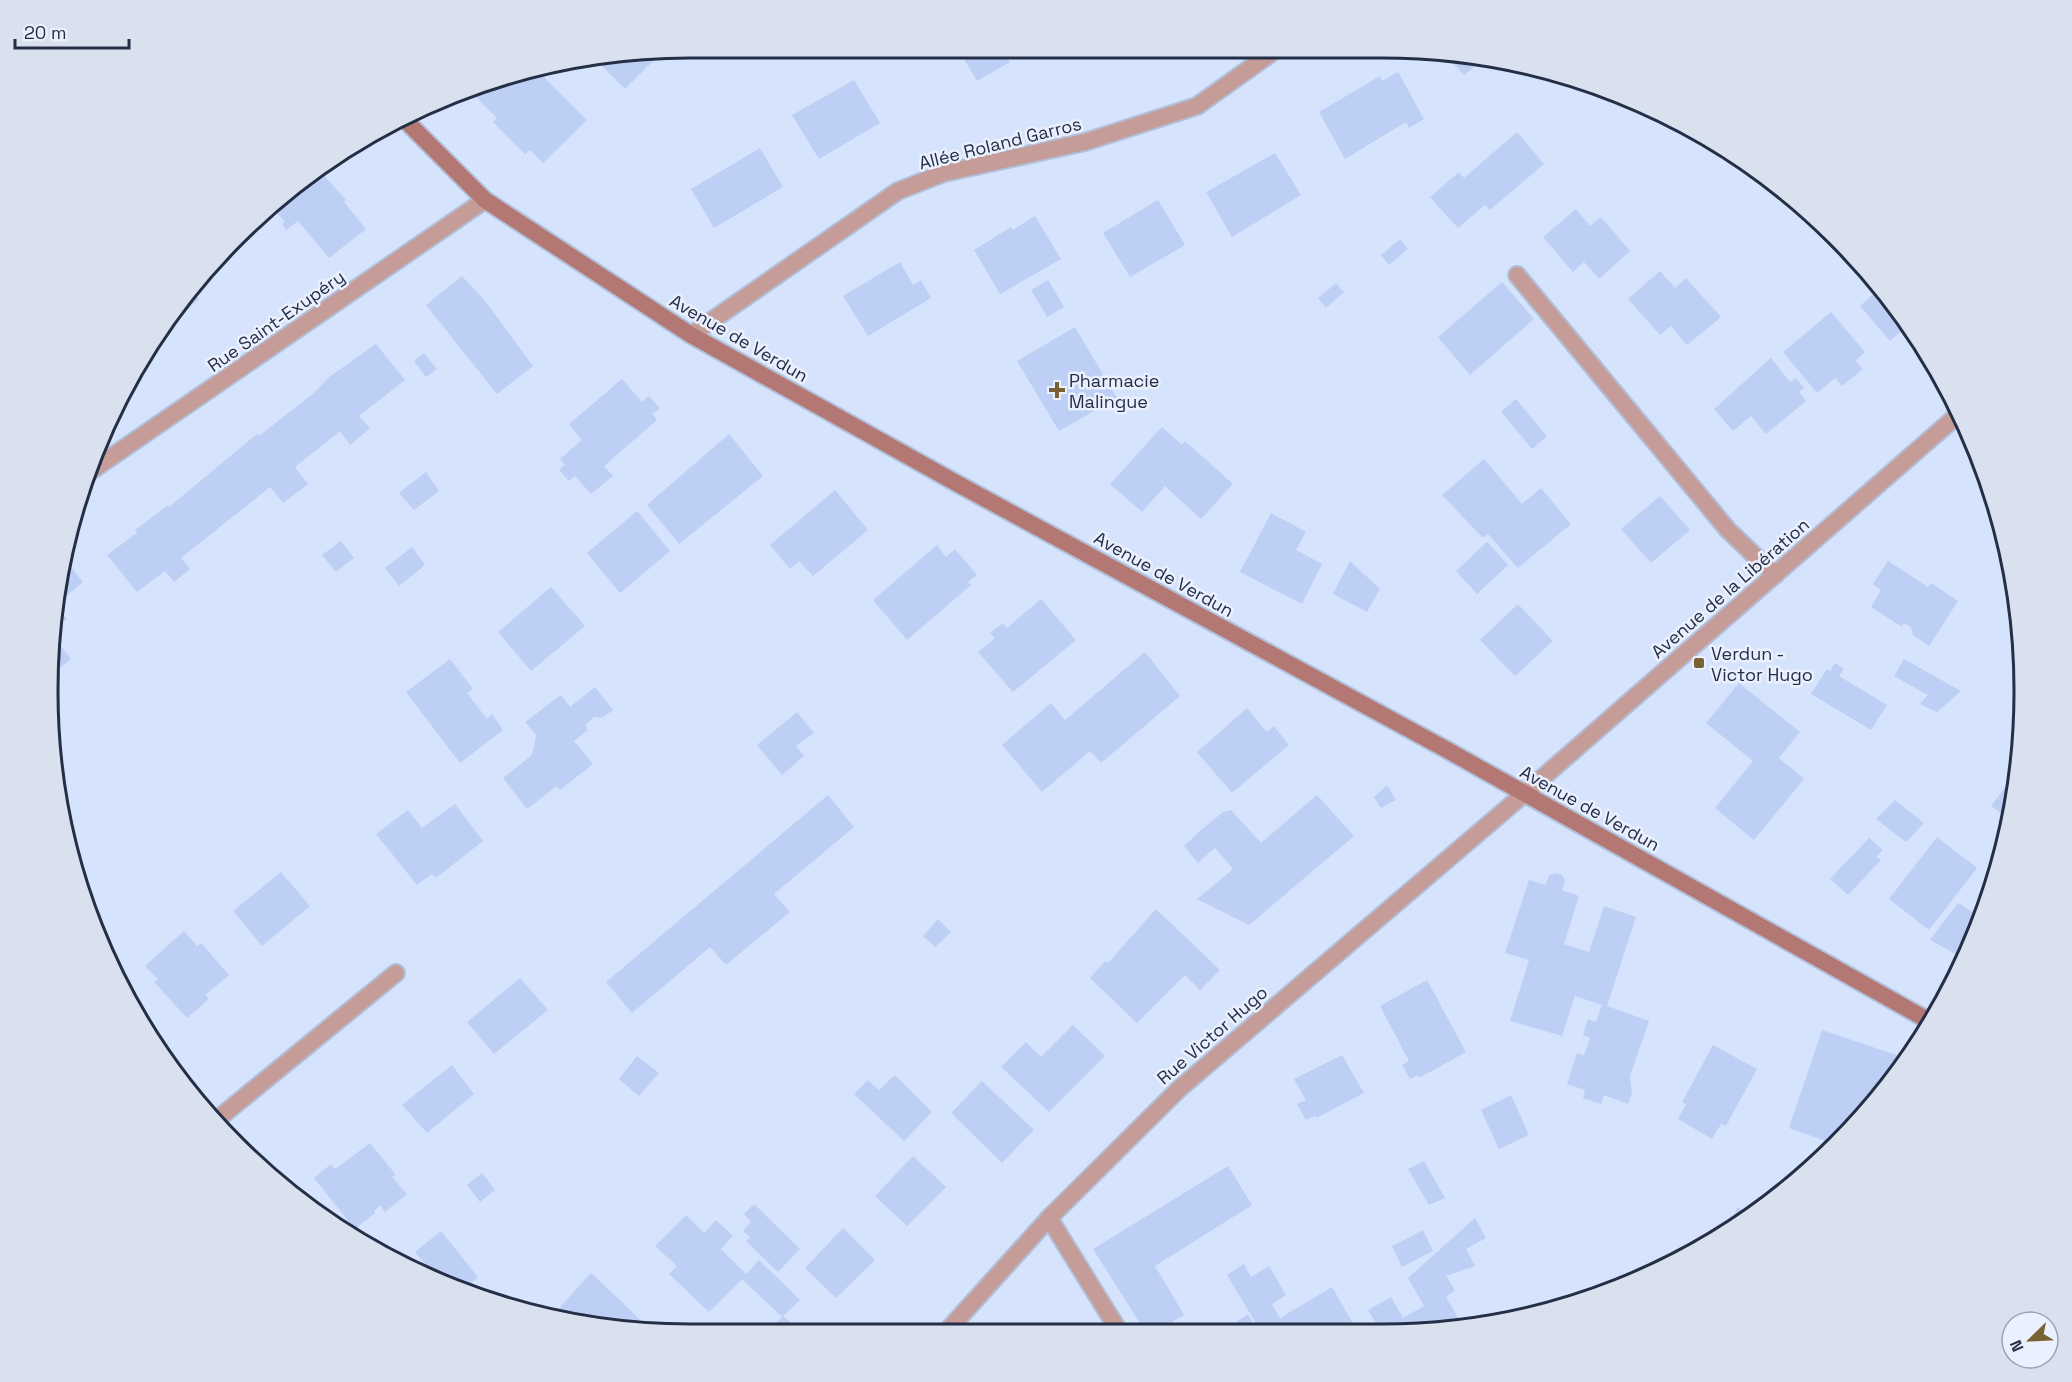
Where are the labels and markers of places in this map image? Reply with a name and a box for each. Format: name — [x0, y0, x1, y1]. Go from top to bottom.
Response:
place label: Pharmacie Malingue — [1069, 369, 1159, 413]
marker: Pharmacie Malingue — [1050, 383, 1064, 397]
place label: Verdun - Victor Hugo — [1711, 642, 1813, 686]
marker: Verdun - Victor Hugo — [1692, 656, 1706, 670]

